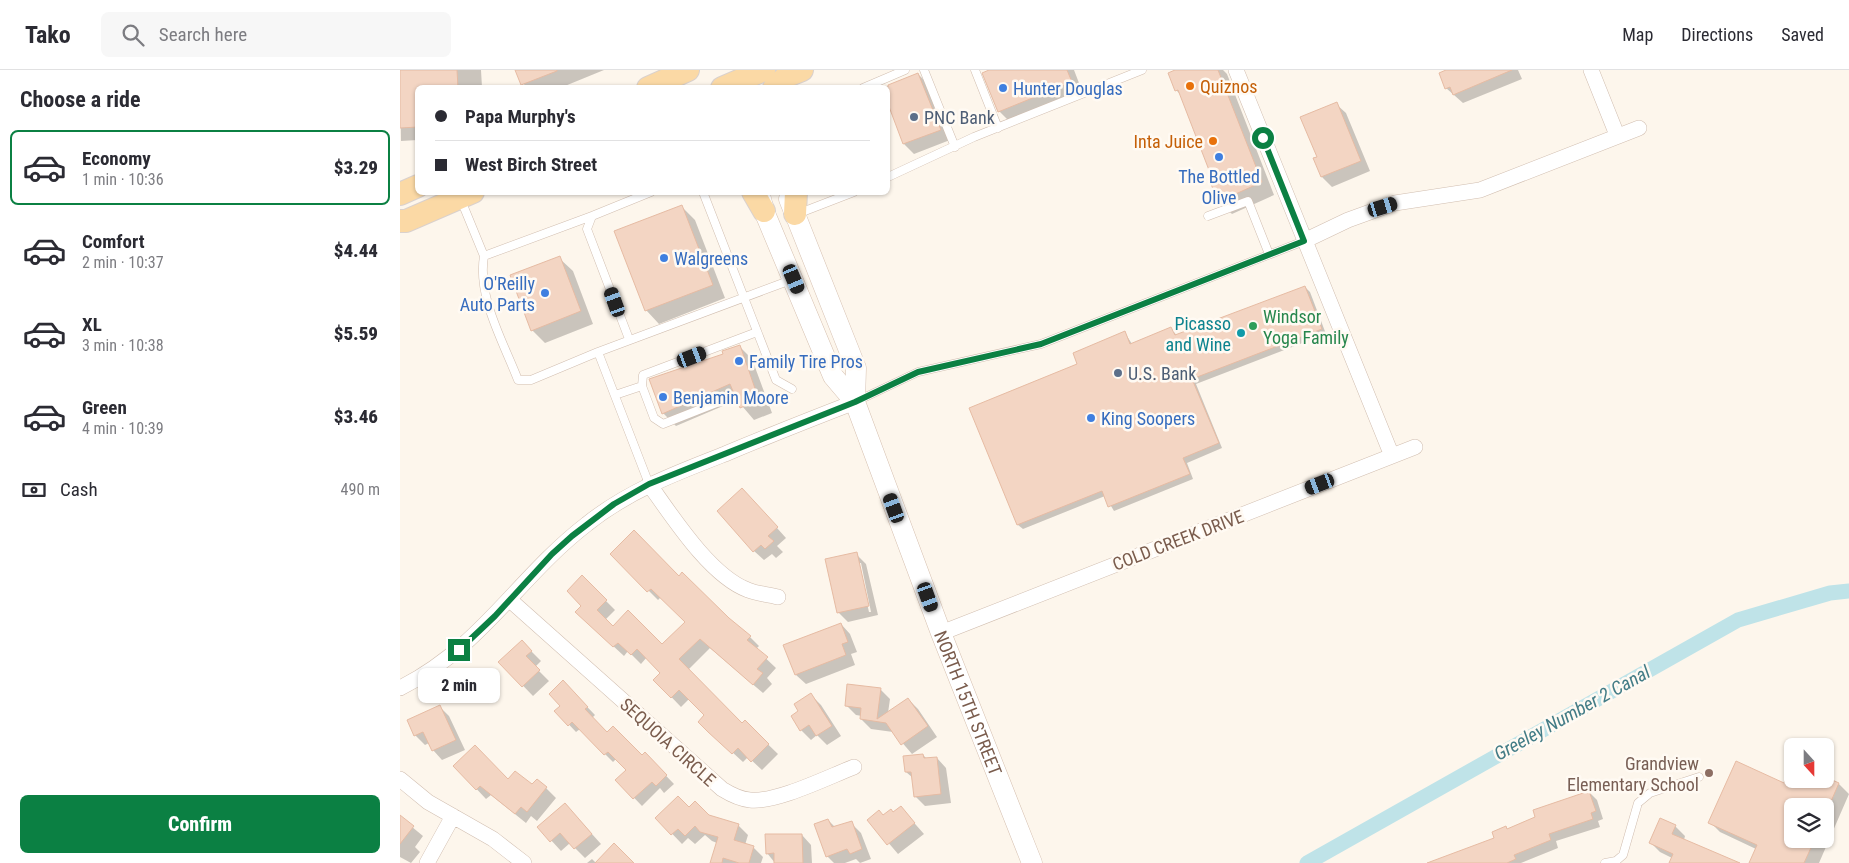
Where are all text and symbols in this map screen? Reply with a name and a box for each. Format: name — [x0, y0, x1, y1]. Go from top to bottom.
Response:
search box — [101, 12, 451, 57]
text: Tako — [25, 21, 71, 49]
icon: search — [119, 21, 147, 49]
text: Search here — [159, 23, 247, 46]
text: Map — [1622, 24, 1653, 45]
text: Directions — [1681, 24, 1753, 45]
text: Saved — [1781, 24, 1824, 45]
place label: Quiznos — [1200, 76, 1258, 97]
place label: Hunter Douglas — [1013, 78, 1123, 99]
marker: Quiznos — [1184, 80, 1196, 92]
marker: Hunter Douglas — [997, 82, 1009, 94]
text: Choose a ride — [20, 87, 141, 112]
text: Papa Murphy's — [465, 105, 576, 128]
place label: PNC Bank — [924, 107, 995, 128]
marker: PNC Bank — [908, 111, 920, 123]
route start — [1252, 127, 1274, 149]
place label: Inta Juice — [1133, 131, 1203, 152]
marker: Inta Juice — [1207, 135, 1219, 147]
icon: car — [22, 145, 67, 190]
text: Economy — [82, 147, 151, 170]
marker: The Bottled Olive — [1213, 151, 1225, 163]
text: West Birch Street — [465, 153, 597, 176]
text: $3.29 — [334, 156, 378, 179]
place label: The Bottled Olive — [1178, 166, 1260, 208]
text: 1 min · 10:36 — [82, 170, 164, 189]
car — [1366, 195, 1399, 219]
icon: car — [22, 228, 67, 273]
text: Comfort — [82, 230, 145, 253]
text: $4.44 — [334, 239, 378, 262]
place label: Walgreens — [674, 248, 748, 269]
marker: Walgreens — [658, 252, 670, 264]
text: 2 min · 10:37 — [82, 253, 164, 272]
car — [781, 262, 806, 296]
place label: O'Reilly Auto Parts — [460, 273, 535, 315]
car — [602, 285, 627, 319]
marker: O'Reilly Auto Parts — [539, 287, 551, 299]
place label: Windsor Yoga Family — [1263, 306, 1349, 348]
icon: car — [22, 311, 67, 356]
text: XL — [82, 313, 102, 336]
place label: Picasso and Wine — [1166, 313, 1231, 355]
marker: Windsor Yoga Family — [1247, 320, 1259, 332]
text: $5.59 — [334, 322, 378, 345]
marker: Picasso and Wine — [1235, 327, 1247, 339]
text: 3 min · 10:38 — [82, 336, 164, 355]
car — [675, 345, 708, 369]
place label: Family Tire Pros — [749, 351, 863, 372]
marker: Family Tire Pros — [733, 355, 745, 367]
place label: U.S. Bank — [1128, 363, 1196, 384]
marker: U.S. Bank — [1112, 367, 1124, 379]
place label: Benjamin Moore — [673, 387, 789, 408]
marker: Benjamin Moore — [657, 391, 669, 403]
icon: car — [22, 394, 67, 439]
text: Green — [82, 396, 127, 419]
text: $3.46 — [334, 405, 378, 428]
place label: King Soopers — [1101, 408, 1195, 429]
marker: King Soopers — [1085, 412, 1097, 424]
text: 4 min · 10:39 — [82, 419, 164, 438]
car — [1303, 472, 1336, 496]
icon: cash — [20, 476, 48, 504]
text: Cash — [60, 478, 98, 501]
text: 490 m — [341, 480, 380, 499]
car — [881, 491, 906, 525]
street label: COLD CREEK DRIVE — [1109, 505, 1247, 575]
car — [915, 580, 940, 614]
street label: NORTH 15TH STREET — [931, 628, 1007, 778]
route end — [448, 639, 470, 661]
water label: Greeley Number 2 Canal — [1490, 660, 1655, 765]
callout: 2 min — [418, 668, 500, 702]
text: 2 min — [441, 676, 477, 695]
street label: SEQUOIA CIRCLE — [616, 694, 720, 790]
north arrow — [1784, 738, 1834, 788]
map controls — [1784, 738, 1834, 848]
place label: Grandview Elementary School — [1567, 753, 1699, 795]
marker: Grandview Elementary School — [1703, 767, 1715, 779]
button: Confirm — [20, 795, 380, 853]
button: layers — [1784, 798, 1834, 848]

